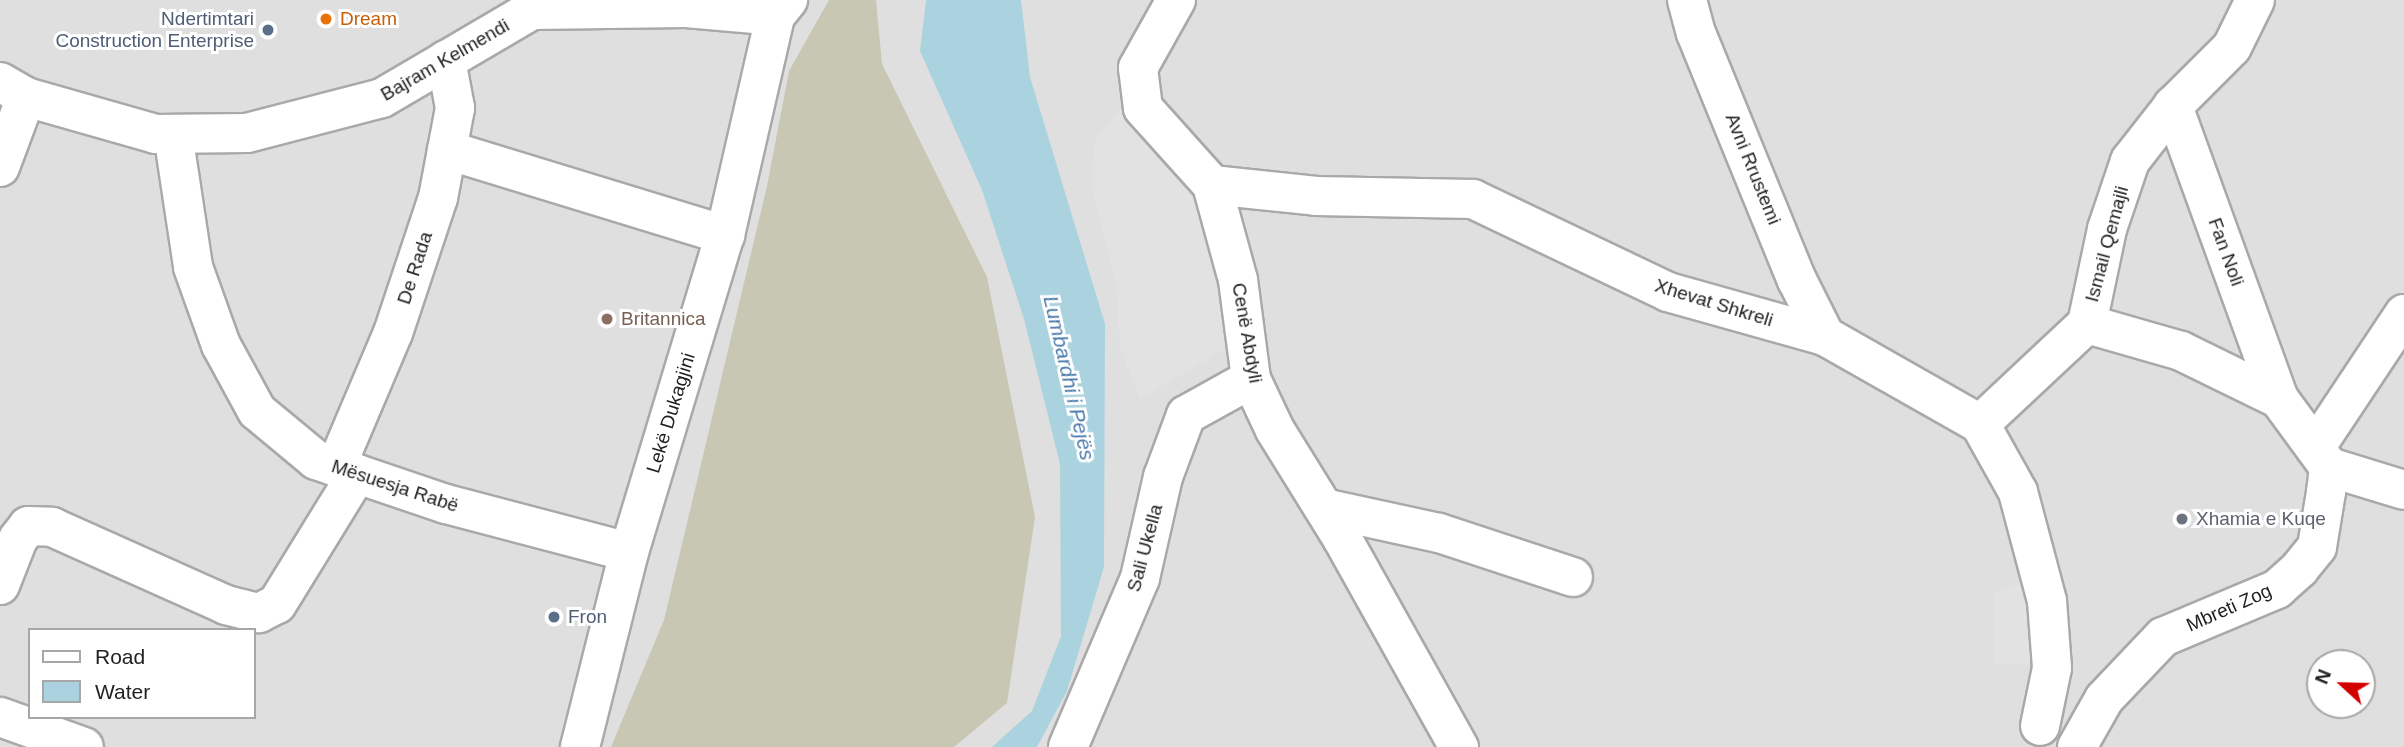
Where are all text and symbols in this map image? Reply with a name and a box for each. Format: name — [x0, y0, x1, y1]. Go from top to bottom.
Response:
place label: Ndertimtari Construction Enterprise — [55, 8, 254, 52]
place label: Dream — [340, 8, 397, 30]
marker: Dream — [318, 11, 334, 27]
street label: Bajram Kelmendi — [377, 14, 513, 106]
marker: Ndertimtari Construction Enterprise — [260, 22, 276, 38]
street label: Avni Rrustemi — [1720, 110, 1786, 228]
street label: Ismail Qemajli — [2081, 183, 2133, 305]
street label: Fan Noli — [2203, 215, 2249, 289]
street label: De Rada — [393, 229, 437, 307]
street label: Xhevat Shkreli — [1652, 274, 1776, 332]
street label: Cenë Abdyli — [1227, 281, 1267, 385]
water label: Lumbardhi i Pejës — [1038, 293, 1100, 463]
place label: Britannica — [621, 308, 705, 330]
marker: Britannica — [599, 311, 615, 327]
street label: Lekë Dukagjini — [642, 350, 700, 476]
street label: Mësuesja Rabë — [329, 455, 461, 517]
street label: Sali Ukella — [1122, 502, 1168, 594]
place label: Xhamia e Kuqe — [2196, 508, 2326, 530]
marker: Xhamia e Kuqe — [2174, 511, 2190, 527]
street label: Mbreti Zog — [2183, 579, 2275, 637]
place label: Fron — [568, 606, 607, 628]
marker: Fron — [546, 609, 562, 625]
legend — [28, 628, 256, 719]
text: Road — [95, 645, 145, 668]
north arrow — [2306, 649, 2376, 719]
text: N — [2311, 666, 2335, 687]
text: Water — [95, 680, 150, 703]

